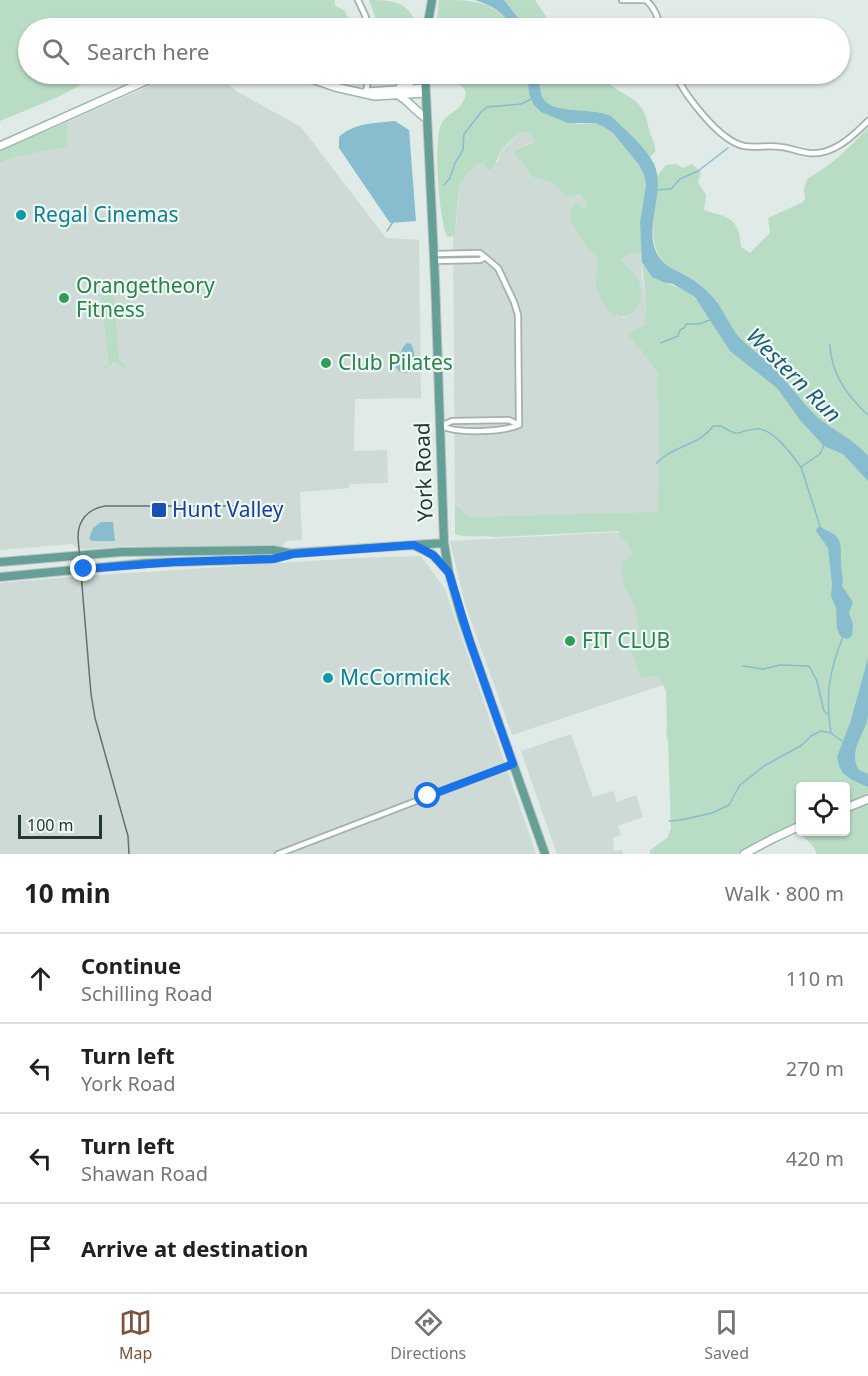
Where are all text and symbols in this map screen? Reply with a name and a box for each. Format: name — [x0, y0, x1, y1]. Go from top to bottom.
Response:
search box — [18, 18, 850, 84]
icon: search — [39, 35, 72, 68]
text: Search here — [87, 36, 209, 66]
place label: Regal Cinemas — [33, 200, 178, 228]
marker: Regal Cinemas — [14, 208, 28, 222]
place label: Orangetheory Fitness — [76, 271, 215, 323]
marker: Orangetheory Fitness — [57, 291, 71, 305]
water label: Western Run — [741, 320, 849, 428]
place label: Club Pilates — [338, 348, 453, 376]
marker: Club Pilates — [319, 356, 333, 370]
street label: York Road — [407, 422, 439, 522]
place label: Hunt Valley — [172, 495, 284, 523]
marker: Hunt Valley — [150, 501, 168, 519]
route end — [70, 555, 96, 581]
place label: FIT CLUB — [582, 626, 670, 654]
marker: FIT CLUB — [563, 634, 577, 648]
place label: McCormick — [340, 663, 451, 691]
marker: McCormick — [321, 671, 335, 685]
route start — [414, 782, 440, 808]
map controls — [796, 782, 850, 836]
button: locate — [796, 782, 850, 836]
scale bar — [18, 812, 102, 840]
text: 100 m — [27, 814, 74, 836]
text: 10 min — [24, 875, 111, 911]
text: Walk · 800 m — [725, 880, 844, 907]
text: Continue — [81, 950, 181, 980]
icon: ahead — [24, 962, 57, 995]
text: 110 m — [786, 965, 844, 992]
text: Schilling Road — [81, 980, 213, 1007]
text: Turn left — [81, 1040, 175, 1070]
icon: left — [24, 1052, 57, 1085]
text: 270 m — [786, 1055, 844, 1082]
text: York Road — [81, 1070, 176, 1097]
text: Turn left — [81, 1130, 175, 1160]
icon: left — [24, 1142, 57, 1175]
text: 420 m — [786, 1145, 844, 1172]
text: Shawan Road — [81, 1160, 208, 1187]
icon: arrive — [24, 1232, 57, 1265]
text: Arrive at destination — [81, 1233, 308, 1263]
tab: Map — [119, 1306, 152, 1364]
tab: Directions — [390, 1306, 466, 1364]
tab: Saved — [704, 1306, 749, 1364]

